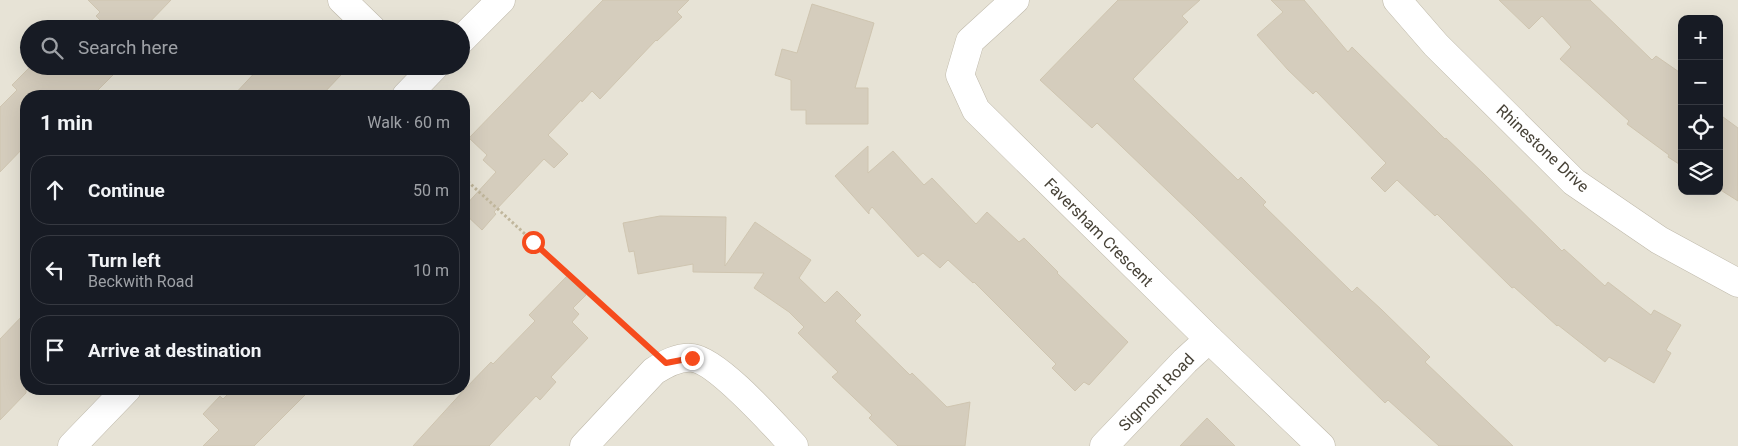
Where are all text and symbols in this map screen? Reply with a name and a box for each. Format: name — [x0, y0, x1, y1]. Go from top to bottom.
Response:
map controls — [1678, 15, 1723, 195]
button: + — [1678, 15, 1723, 60]
search box — [20, 20, 470, 75]
icon: search — [38, 34, 66, 62]
text: Search here — [78, 36, 178, 59]
button: − — [1678, 60, 1723, 105]
street label: Rhinestone Drive — [1492, 101, 1593, 196]
button: locate — [1678, 105, 1723, 150]
text: 1 min — [40, 111, 93, 135]
text: Walk · 60 m — [367, 113, 450, 132]
button: layers — [1678, 150, 1723, 195]
street label: Faversham Crescent — [1040, 174, 1157, 291]
icon: ahead — [41, 176, 69, 204]
text: Continue — [88, 179, 165, 202]
text: 50 m — [413, 181, 449, 200]
route start — [522, 231, 545, 254]
text: Turn left — [88, 249, 161, 272]
icon: left — [41, 256, 69, 284]
text: 10 m — [413, 261, 449, 280]
text: Beckwith Road — [88, 272, 194, 291]
icon: arrive — [41, 336, 69, 364]
text: Arrive at destination — [88, 339, 261, 362]
route end — [681, 347, 704, 370]
street label: Sigmont Road — [1115, 350, 1198, 435]

